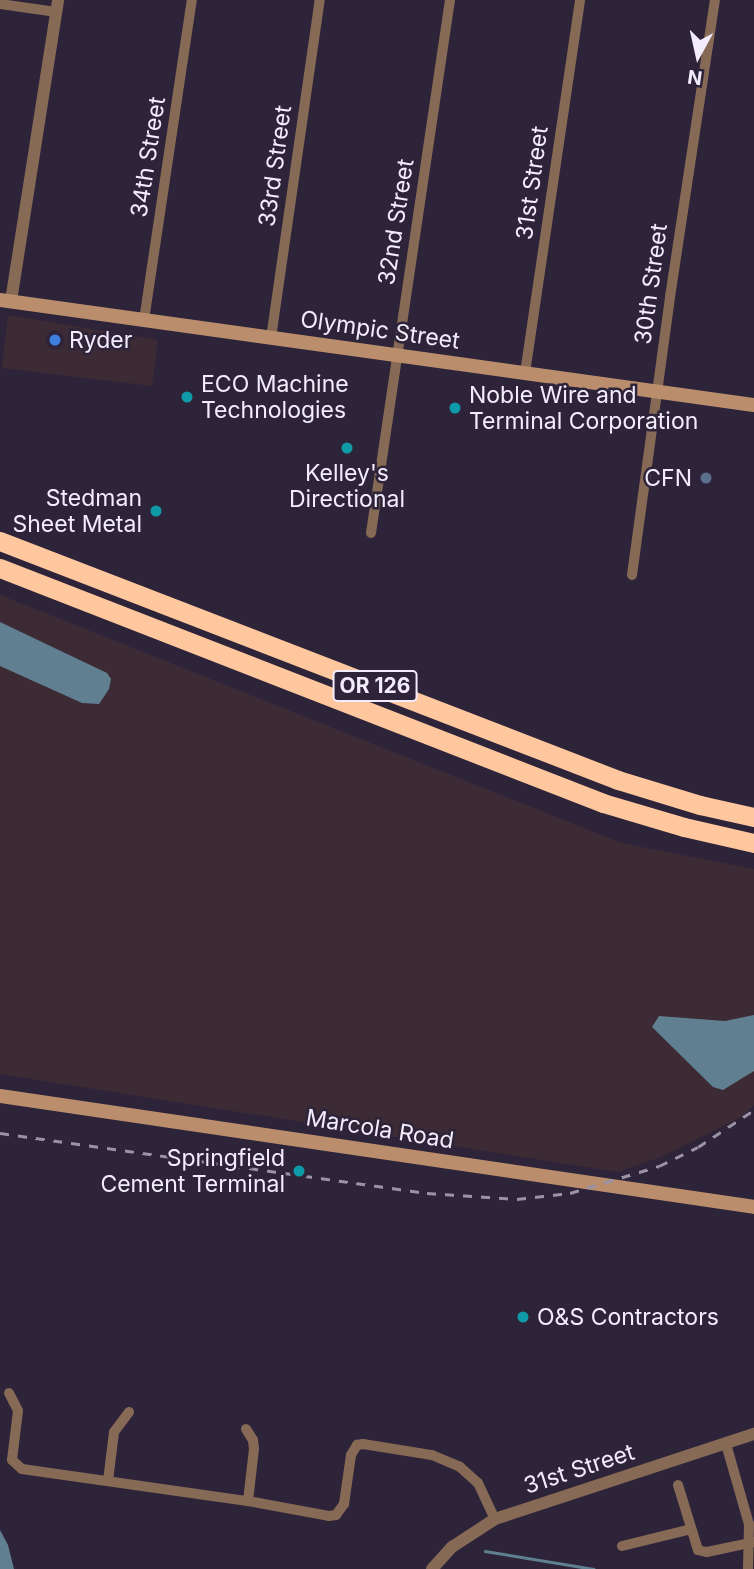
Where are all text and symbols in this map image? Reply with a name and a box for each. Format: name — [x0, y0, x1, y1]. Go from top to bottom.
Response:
north arrow — [663, 21, 733, 91]
text: N — [686, 65, 704, 90]
street label: 34th Street — [125, 95, 171, 219]
street label: 33rd Street — [253, 104, 297, 228]
street label: 31st Street — [510, 124, 554, 242]
street label: 32nd Street — [372, 157, 420, 287]
street label: 30th Street — [629, 222, 673, 346]
street label: Olympic Street — [299, 305, 461, 355]
place label: Ryder — [69, 326, 132, 354]
marker: Ryder — [47, 332, 63, 348]
place label: ECO Machine Technologies — [201, 370, 349, 424]
place label: Noble Wire and Terminal Corporation — [469, 381, 698, 435]
marker: ECO Machine Technologies — [179, 389, 195, 405]
marker: Noble Wire and Terminal Corporation — [447, 400, 463, 416]
marker: Kelley's Directional — [339, 440, 355, 456]
place label: Kelley's Directional — [289, 459, 405, 513]
place label: CFN — [644, 464, 692, 492]
marker: CFN — [698, 470, 714, 486]
place label: Stedman Sheet Metal — [13, 484, 142, 538]
marker: Stedman Sheet Metal — [148, 503, 164, 519]
road number: OR 126 — [331, 668, 419, 704]
street label: Marcola Road — [304, 1104, 456, 1154]
place label: Springfield Cement Terminal — [100, 1144, 285, 1198]
marker: Springfield Cement Terminal — [291, 1163, 307, 1179]
place label: O&S Contractors — [537, 1303, 719, 1331]
marker: O&S Contractors — [515, 1309, 531, 1325]
street label: 31st Street — [520, 1438, 638, 1500]

